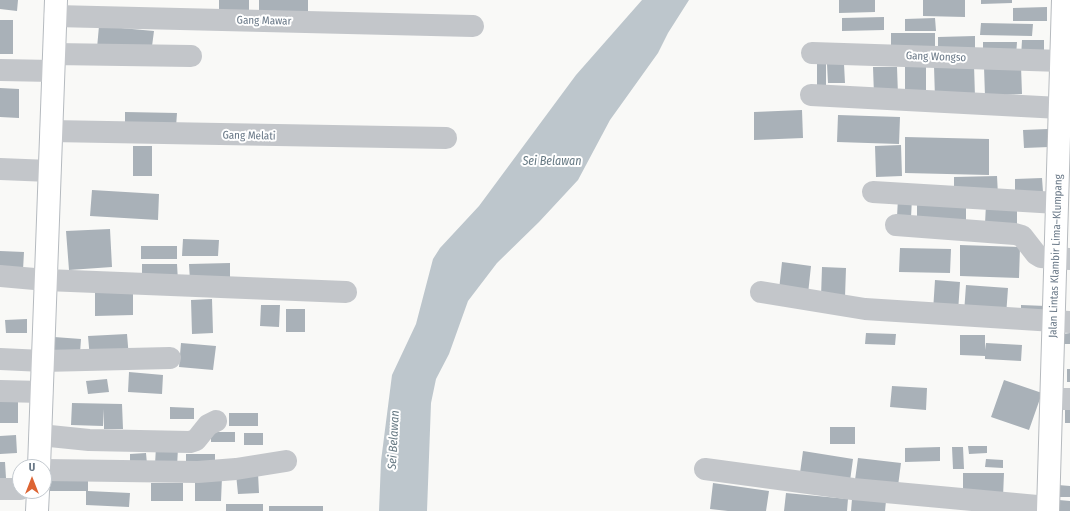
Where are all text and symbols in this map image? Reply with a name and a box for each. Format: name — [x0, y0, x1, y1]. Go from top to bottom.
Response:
street label: Gang Mawar — [237, 14, 291, 28]
street label: Gang Wongso — [906, 49, 966, 65]
street label: Gang Melati — [222, 129, 276, 143]
water label: Sei Belawan — [522, 155, 582, 169]
street label: Jalan Lintas Klambir Lima–Klumpang — [1047, 174, 1065, 338]
water label: Sei Belawan — [385, 410, 403, 470]
north arrow — [12, 459, 52, 499]
text: U — [29, 461, 35, 474]

